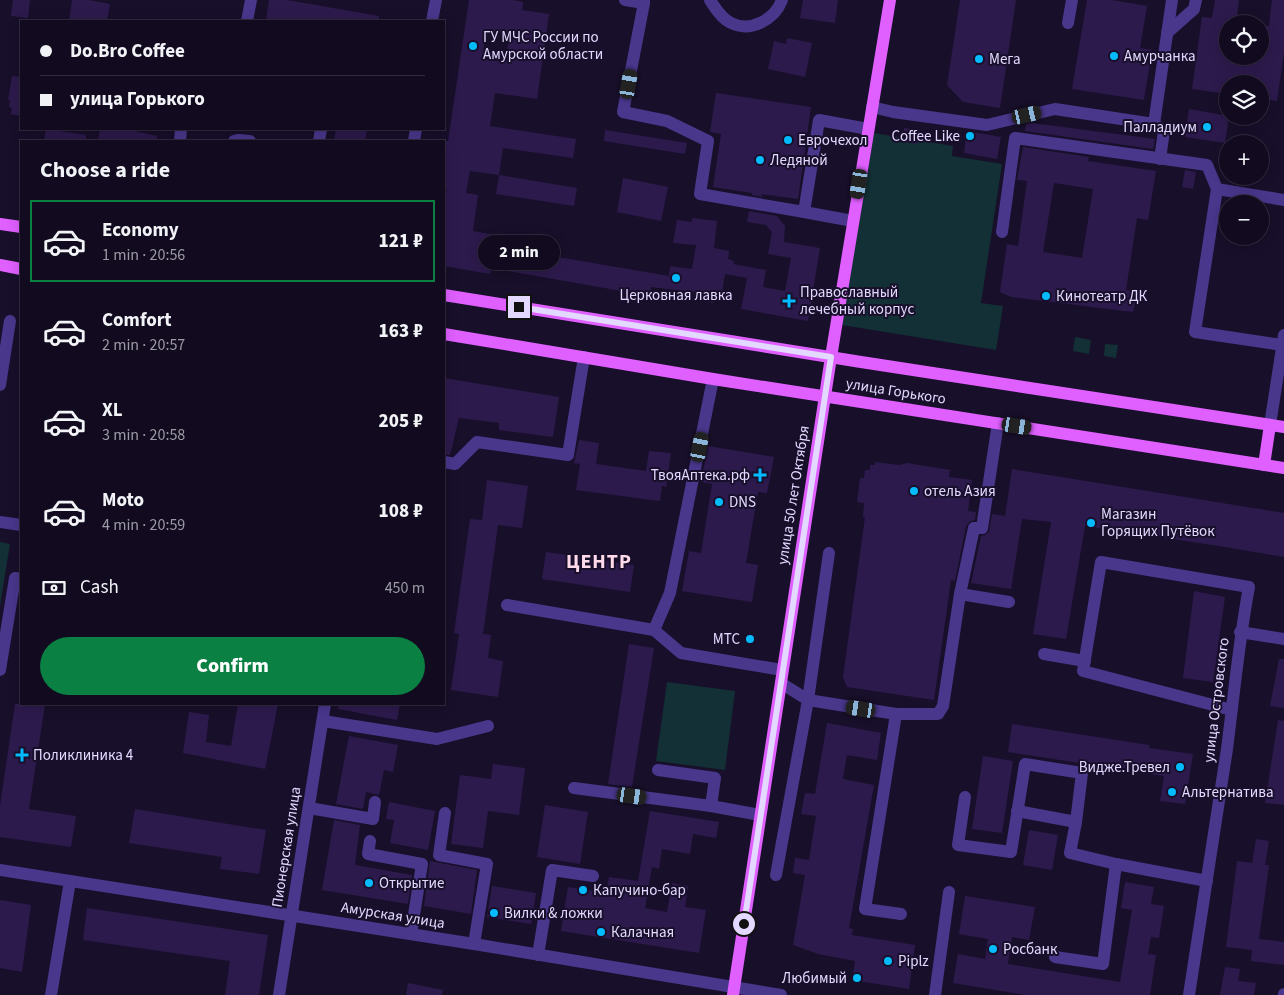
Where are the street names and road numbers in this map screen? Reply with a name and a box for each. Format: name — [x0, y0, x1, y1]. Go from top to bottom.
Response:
street label: улица Горького — [844, 373, 947, 410]
street label: улица 50 лет Октября — [772, 424, 815, 566]
street label: улица Островского — [1198, 636, 1235, 764]
street label: Пионерская улица — [267, 785, 306, 909]
street label: Амурская улица — [340, 897, 446, 934]

